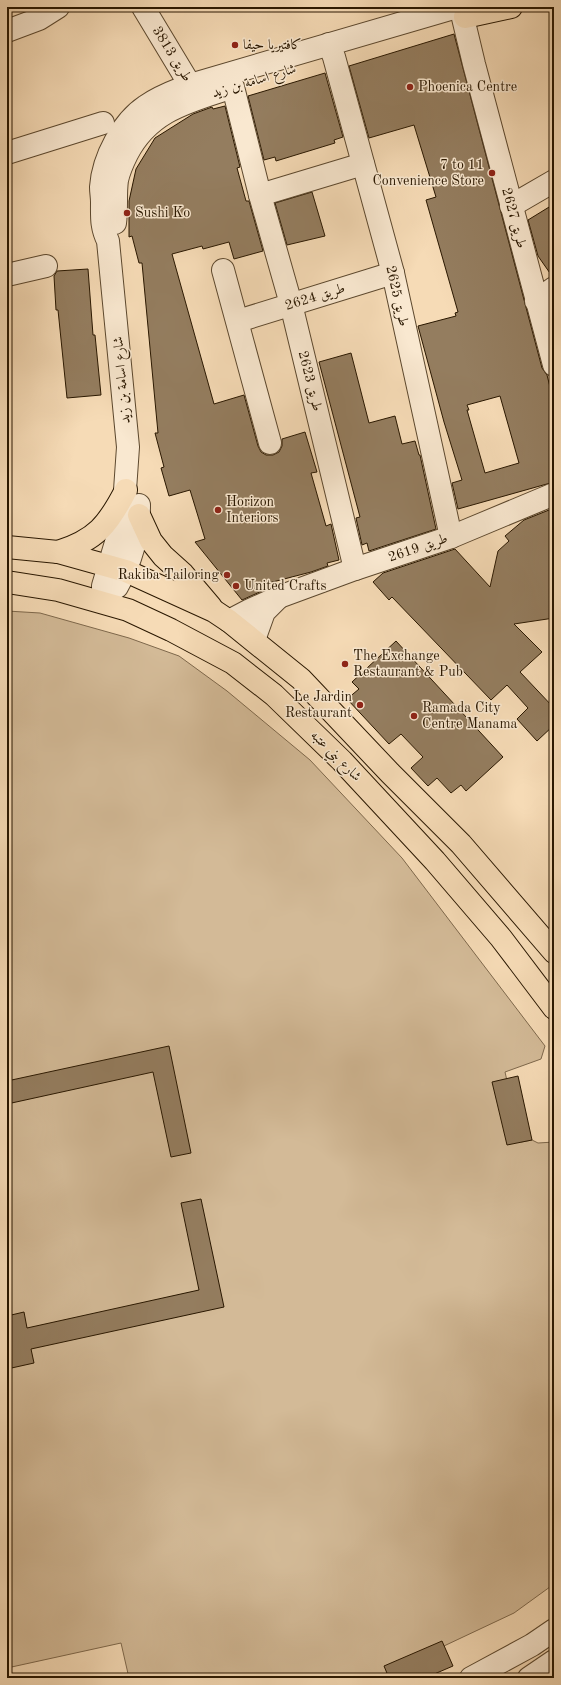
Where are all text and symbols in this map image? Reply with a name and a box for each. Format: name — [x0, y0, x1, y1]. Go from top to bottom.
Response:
street label: طريق 3813 — [149, 24, 194, 85]
place label: كافتيريا حيفا — [243, 37, 302, 53]
marker: كافتيريا حيفا — [230, 40, 240, 50]
street label: شارع اسامة بن زيد — [210, 62, 299, 104]
place label: Phoenica Centre — [418, 80, 517, 94]
marker: Phoenica Centre — [405, 82, 415, 92]
place label: 7 to 11 Convenience Store — [372, 158, 484, 188]
marker: 7 to 11 Convenience Store — [487, 168, 497, 178]
street label: طريق 2627 — [498, 186, 529, 250]
place label: Sushi Ko — [135, 206, 190, 220]
marker: Sushi Ko — [122, 208, 132, 218]
street label: طريق 2625 — [382, 264, 411, 328]
street label: طريق 2624 — [283, 281, 347, 314]
street label: شارع اسامة بن زيد — [111, 335, 137, 424]
street label: طريق 2623 — [295, 349, 324, 413]
place label: Horizon Interiors — [226, 495, 279, 525]
marker: Horizon Interiors — [213, 505, 223, 515]
street label: طريق 2619 — [386, 531, 450, 566]
place label: Rakiba Tailoring — [118, 568, 219, 582]
marker: Rakiba Tailoring — [222, 570, 232, 580]
place label: United Crafts — [244, 579, 326, 593]
marker: United Crafts — [231, 581, 241, 591]
place label: The Exchange Restaurant & Pub — [353, 649, 463, 679]
marker: The Exchange Restaurant & Pub — [340, 659, 350, 669]
place label: Le Jardin Restaurant — [285, 690, 352, 720]
marker: Le Jardin Restaurant — [355, 700, 365, 710]
place label: Ramada City Centre Manama — [422, 701, 518, 731]
marker: Ramada City Centre Manama — [409, 711, 419, 721]
street label: شارع بني عتبه — [304, 728, 364, 788]

